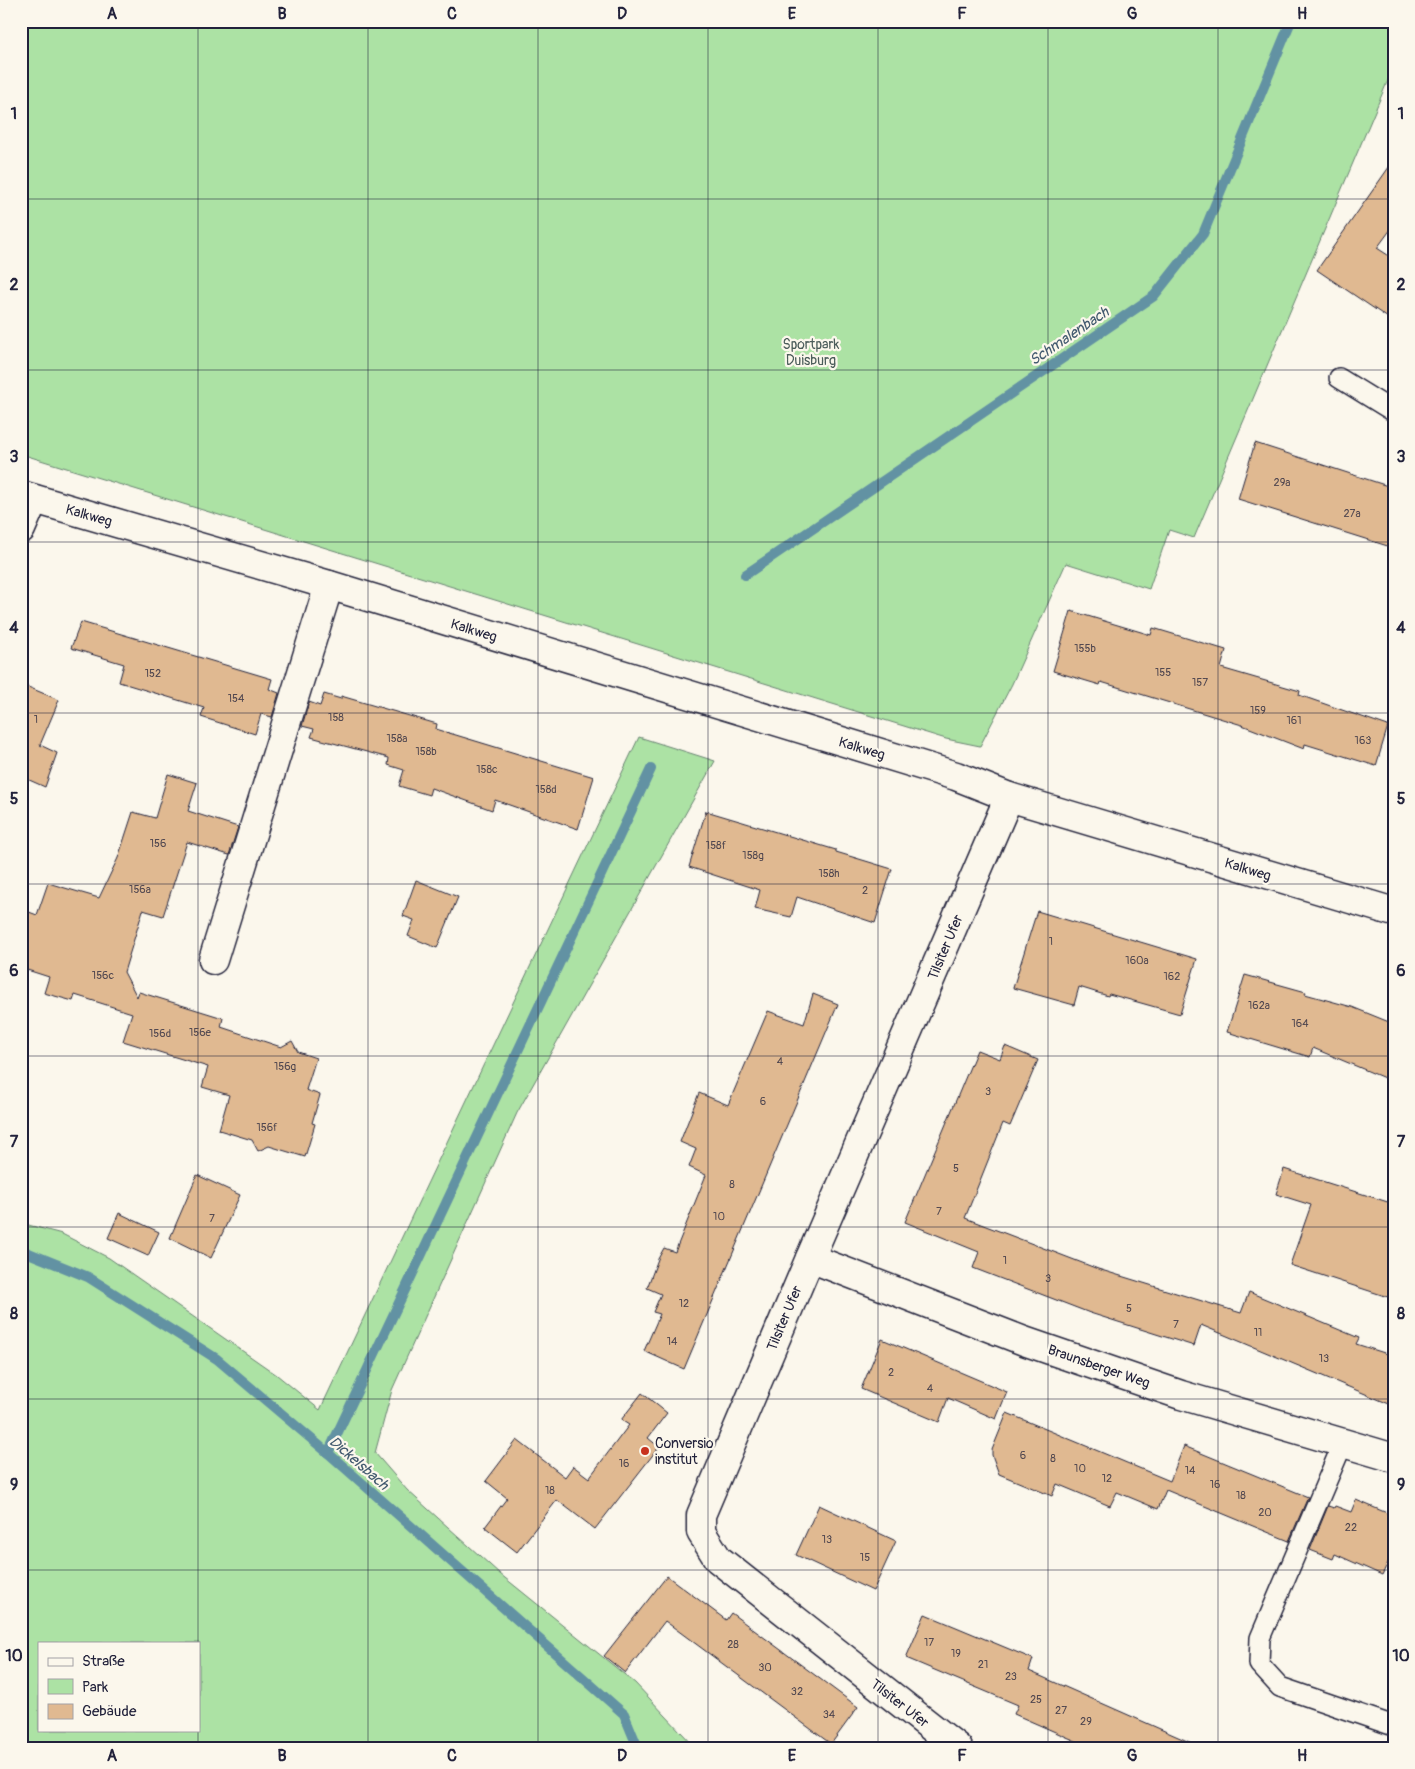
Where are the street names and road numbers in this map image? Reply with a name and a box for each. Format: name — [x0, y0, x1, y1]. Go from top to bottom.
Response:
street label: Kalkweg — [64, 501, 114, 530]
street label: Kalkweg — [449, 615, 499, 646]
street label: Kalkweg — [837, 733, 887, 764]
street label: Kalkweg — [1223, 854, 1273, 885]
street label: Tilsiter Ufer — [924, 912, 967, 982]
street label: Tilsiter Ufer — [763, 1283, 806, 1353]
street label: Braunsberger Weg — [1046, 1341, 1152, 1392]
street label: Tilsiter Ufer — [867, 1675, 932, 1731]

